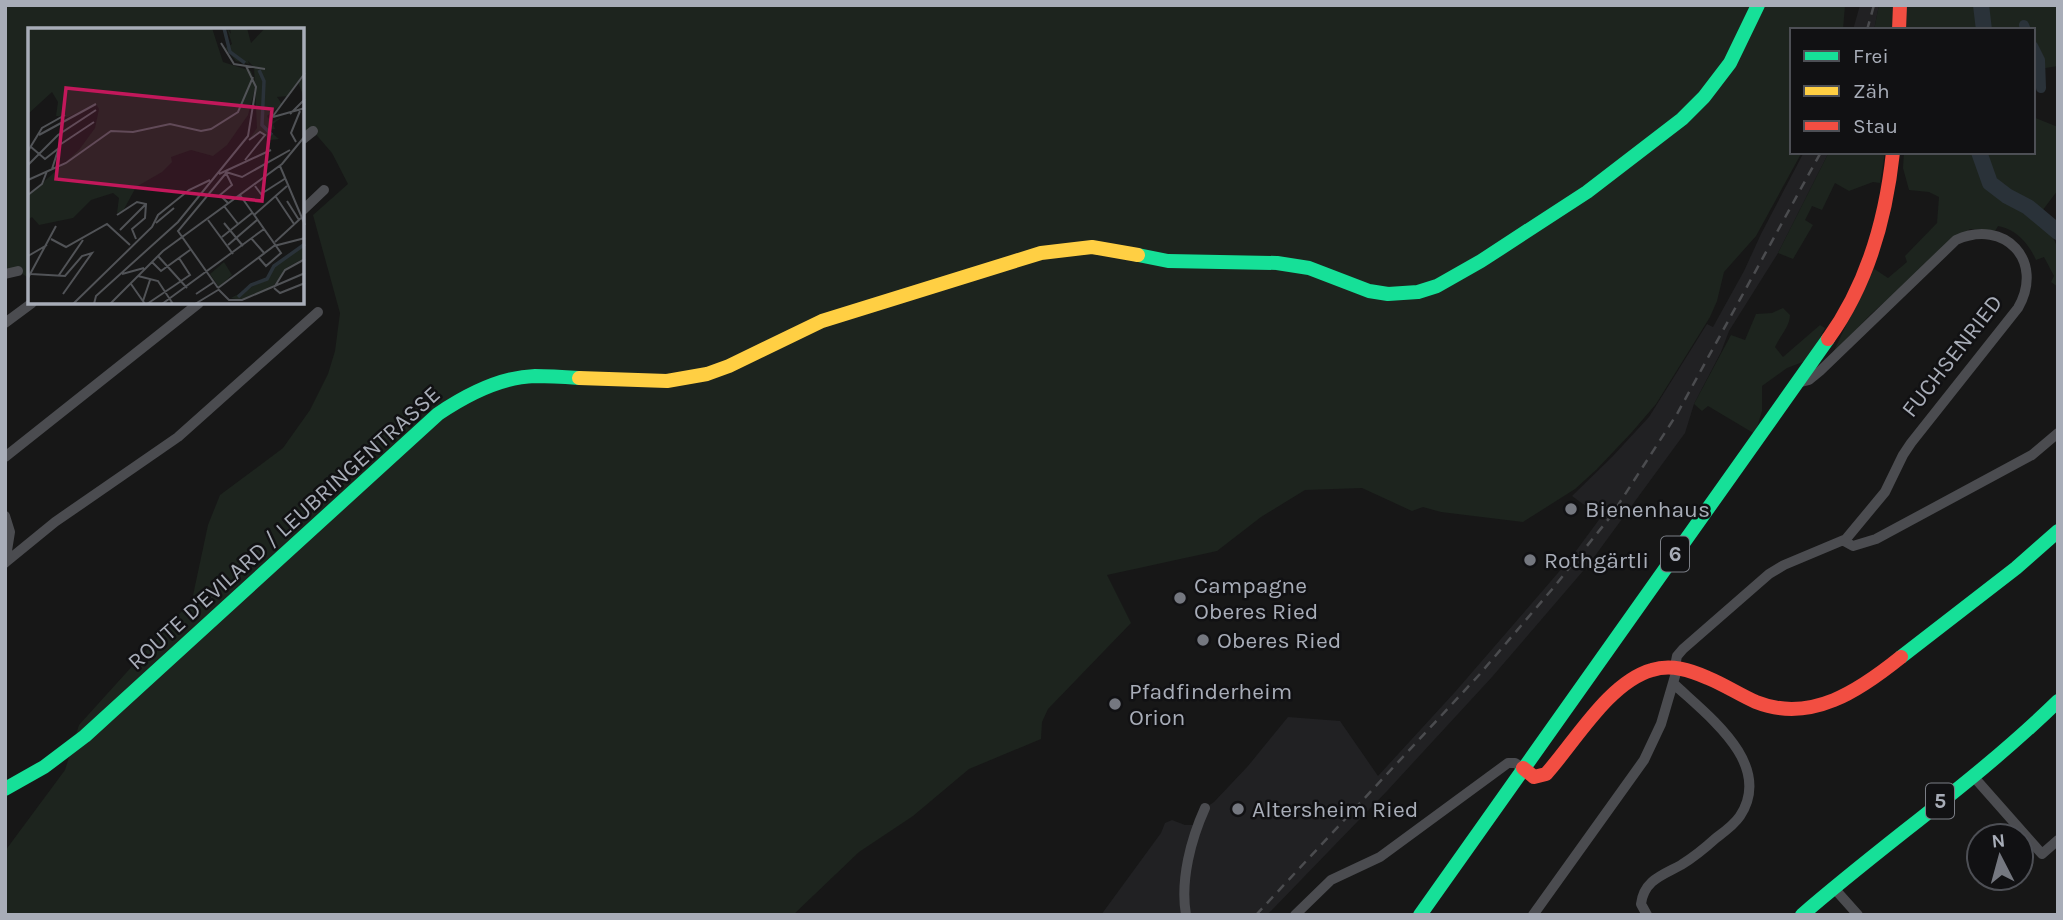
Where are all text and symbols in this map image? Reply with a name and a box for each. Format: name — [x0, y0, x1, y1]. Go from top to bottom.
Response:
inset map — [28, 28, 304, 304]
legend — [1790, 28, 2035, 154]
text: Frei — [1853, 44, 1889, 68]
text: Zäh — [1853, 79, 1890, 103]
text: Stau — [1853, 114, 1898, 138]
street label: FUCHSENRIED — [1896, 289, 2008, 423]
street label: ROUTE D'EVILARD / LEUBRINGENTRASSE — [122, 381, 446, 675]
place label: Bienenhaus — [1585, 496, 1710, 523]
marker: Bienenhaus — [1563, 501, 1579, 517]
road number: 6 — [1661, 536, 1689, 572]
place label: Rothgärtli — [1544, 547, 1649, 574]
marker: Rothgärtli — [1522, 552, 1538, 568]
place label: Campagne Oberes Ried — [1194, 572, 1318, 625]
marker: Campagne Oberes Ried — [1172, 590, 1188, 606]
place label: Oberes Ried — [1217, 627, 1341, 654]
marker: Oberes Ried — [1195, 632, 1211, 648]
place label: Pfadfinderheim Orion — [1129, 678, 1292, 731]
marker: Pfadfinderheim Orion — [1107, 696, 1123, 712]
road number: 5 — [1926, 784, 1954, 818]
place label: Altersheim Ried — [1252, 796, 1418, 823]
marker: Altersheim Ried — [1230, 801, 1246, 817]
north arrow — [1965, 822, 2035, 892]
text: N — [1990, 829, 2006, 853]

